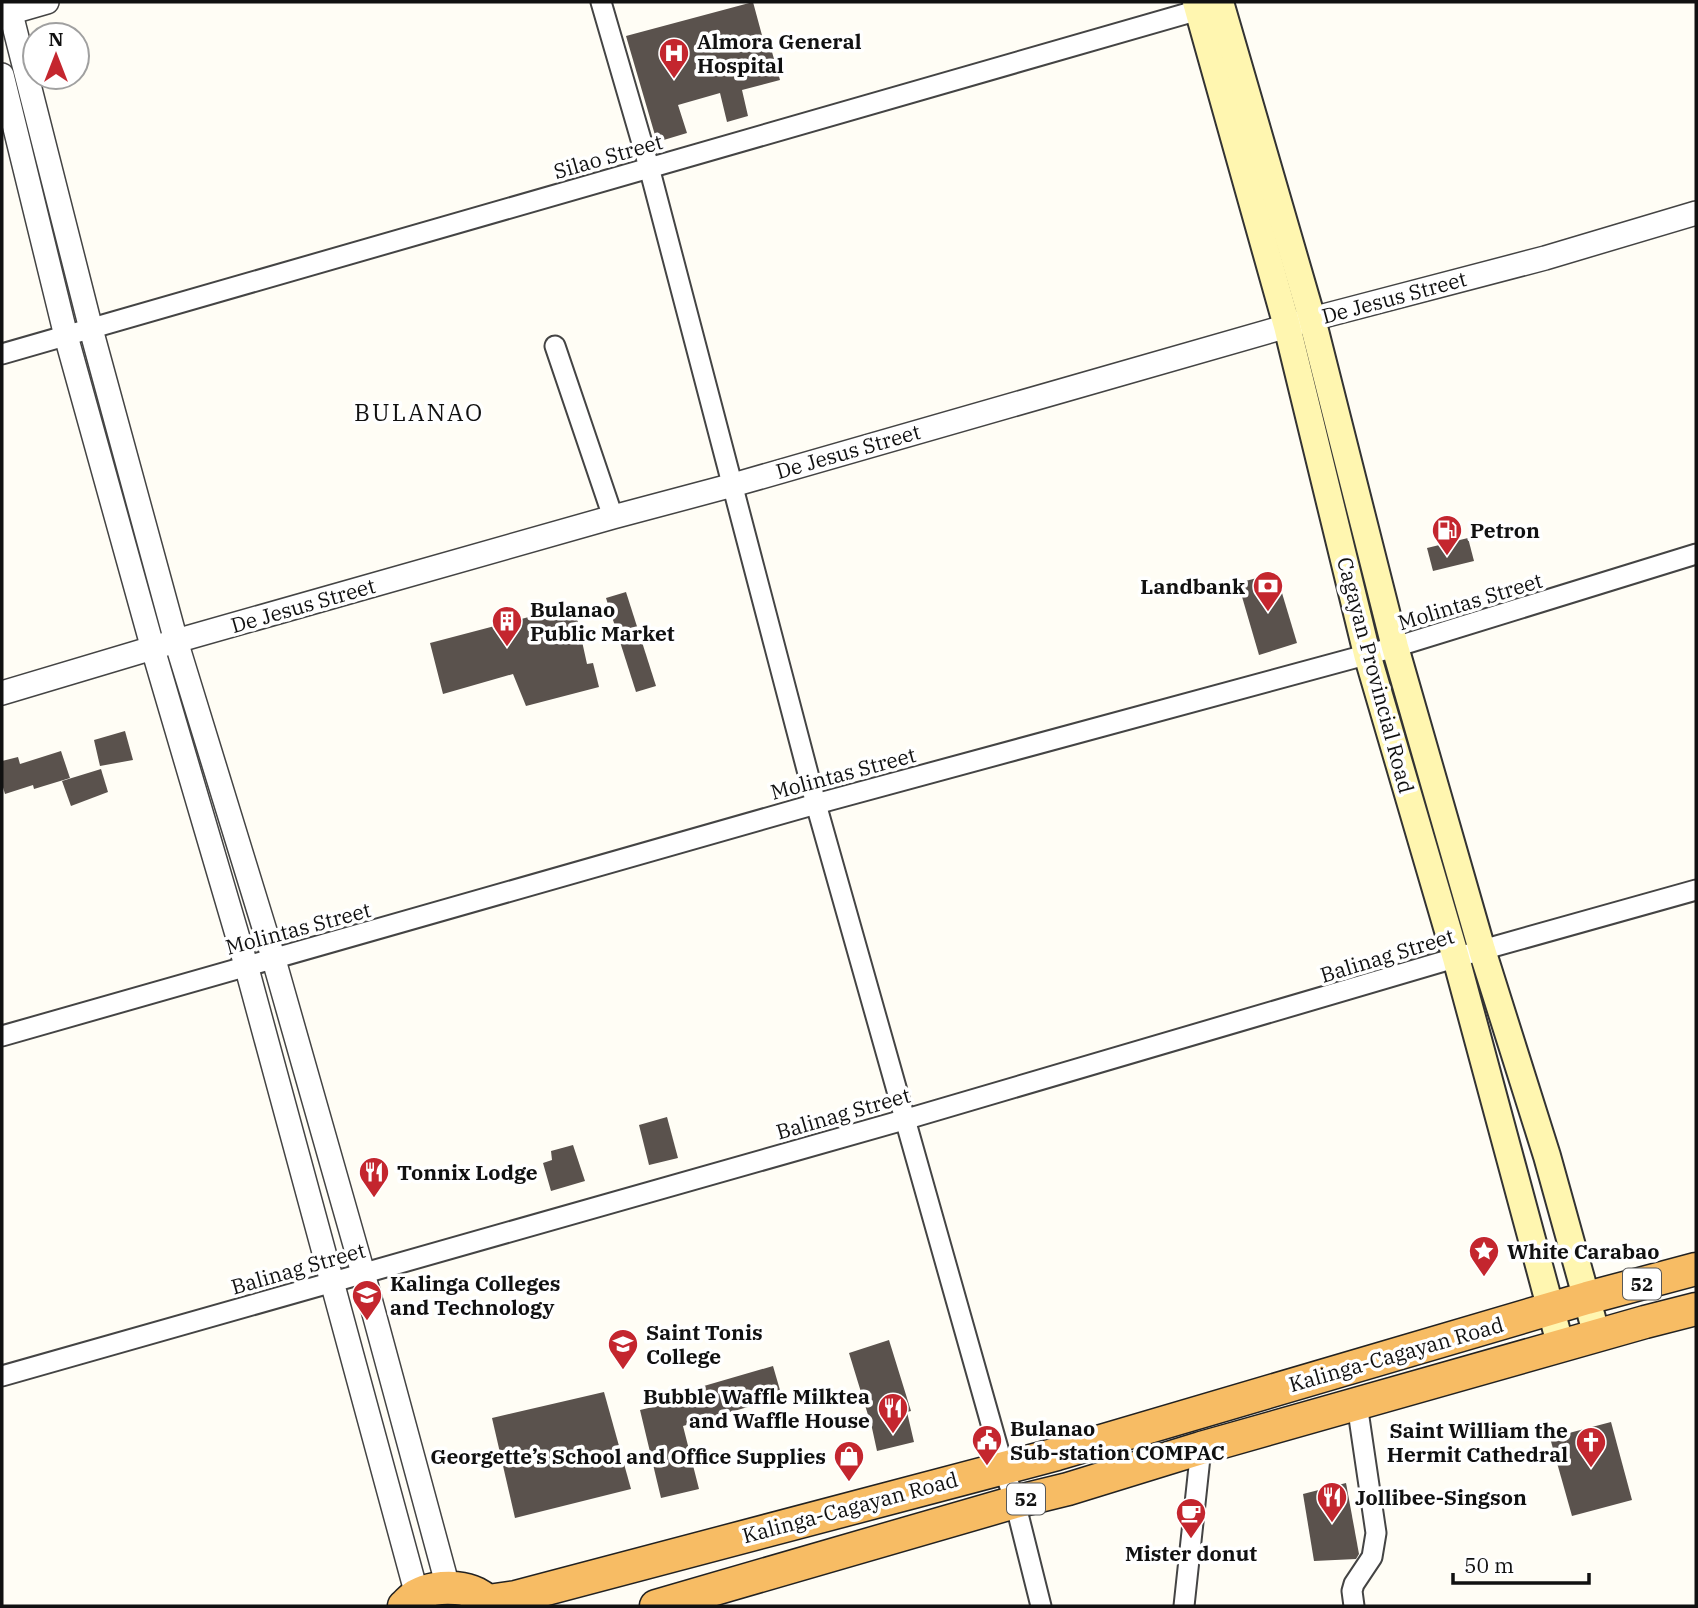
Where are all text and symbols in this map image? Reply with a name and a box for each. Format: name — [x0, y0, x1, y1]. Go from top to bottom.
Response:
north arrow — [21, 21, 91, 91]
text: N — [48, 27, 64, 51]
place label: Almora General Hospital — [697, 27, 862, 79]
hospital icon: Almora General Hospital — [657, 36, 691, 80]
street label: Silao Street — [550, 127, 666, 185]
street label: De Jesus Street — [1318, 264, 1470, 330]
district label: BULANAO — [354, 396, 484, 428]
street label: De Jesus Street — [773, 417, 923, 485]
fuel station icon: Petron — [1430, 513, 1464, 557]
place label: Petron — [1470, 516, 1540, 544]
street label: Cagayan Provincial Road — [1331, 554, 1421, 796]
street label: Molintas Street — [1394, 566, 1546, 636]
bank icon: Landbank — [1251, 569, 1285, 613]
street label: De Jesus Street — [228, 571, 378, 639]
place label: Landbank — [1140, 572, 1245, 600]
place label: Bulanao Public Market — [530, 595, 675, 647]
building icon: Bulanao Public Market — [490, 604, 524, 648]
street label: Molintas Street — [767, 740, 919, 806]
street label: Molintas Street — [222, 895, 374, 961]
street label: Balinag Street — [1317, 921, 1457, 989]
street label: Balinag Street — [773, 1080, 913, 1146]
restaurant icon: Tonnix Lodge — [357, 1155, 391, 1199]
place label: Tonnix Lodge — [397, 1158, 538, 1186]
place icon: White Carabao — [1467, 1234, 1501, 1278]
street label: Balinag Street — [228, 1235, 368, 1301]
place label: White Carabao — [1507, 1237, 1660, 1265]
road number: 52 — [1623, 1268, 1661, 1300]
place label: Kalinga Colleges and Technology — [390, 1269, 561, 1321]
school or university icon: Kalinga Colleges and Technology — [350, 1278, 384, 1322]
street label: Kalinga-Cagayan Road — [1285, 1310, 1507, 1398]
place label: Saint Tonis College — [646, 1318, 763, 1370]
school or university icon: Saint Tonis College — [606, 1327, 640, 1371]
place label: Bubble Waffle Milktea and Waffle House — [643, 1382, 870, 1434]
restaurant icon: Bubble Waffle Milktea and Waffle House — [876, 1391, 910, 1435]
place label: Bulanao Sub-station COMPAC — [1010, 1414, 1225, 1466]
place label: Saint William the Hermit Cathedral — [1387, 1416, 1568, 1468]
public building icon: Bulanao Sub-station COMPAC — [970, 1423, 1004, 1467]
church icon: Saint William the Hermit Cathedral — [1574, 1425, 1608, 1469]
shop icon: Georgette’s School and Office Supplies — [832, 1439, 866, 1483]
place label: Georgette’s School and Office Supplies — [430, 1442, 826, 1470]
street label: Kalinga-Cagayan Road — [739, 1465, 961, 1549]
restaurant icon: Jollibee-Singson — [1315, 1480, 1349, 1524]
place label: Jollibee-Singson — [1355, 1483, 1527, 1511]
road number: 52 — [1007, 1484, 1045, 1514]
cafe icon: Mister donut — [1174, 1496, 1208, 1540]
place label: Mister donut — [1125, 1539, 1257, 1567]
scale bar — [1453, 1542, 1590, 1586]
text: 50 m — [1464, 1551, 1514, 1579]

